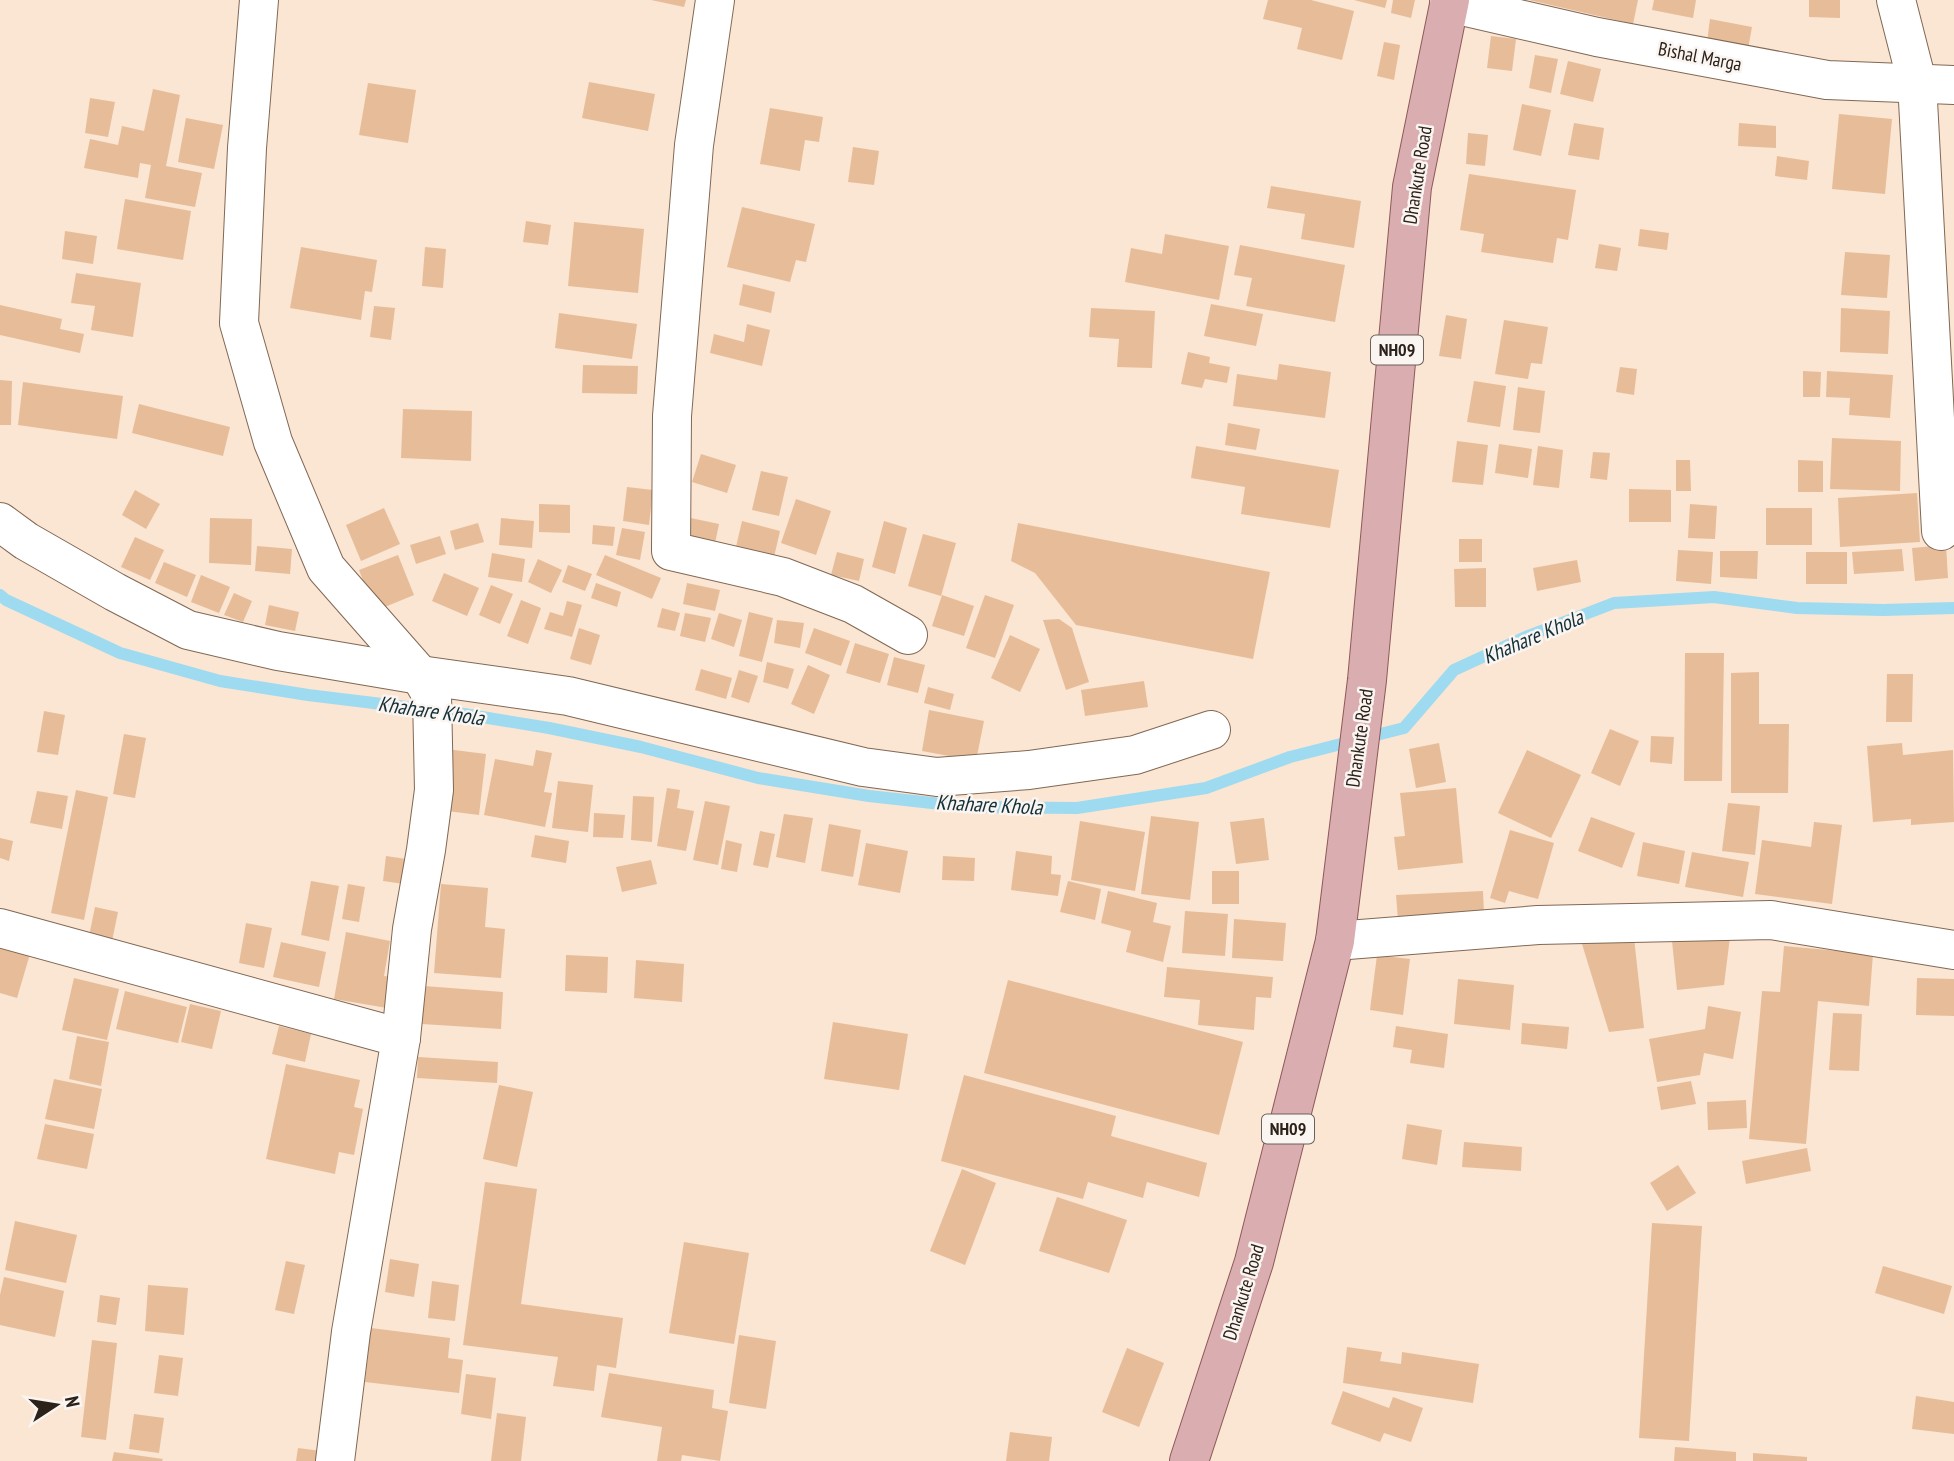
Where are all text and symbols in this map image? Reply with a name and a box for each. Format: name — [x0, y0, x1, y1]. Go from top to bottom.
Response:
street label: Bishal Marga — [1656, 36, 1744, 76]
street label: Dhankute Road — [1397, 124, 1437, 226]
road number: NH09 — [1371, 336, 1423, 364]
water label: Khahare Khola — [1479, 603, 1589, 670]
street label: Dhankute Road — [1340, 687, 1378, 789]
water label: Khahare Khola — [376, 690, 487, 732]
water label: Khahare Khola — [935, 788, 1044, 821]
road number: NH09 — [1262, 1114, 1314, 1144]
street label: Dhankute Road — [1217, 1241, 1269, 1343]
north arrow — [21, 1370, 91, 1440]
text: N — [60, 1394, 85, 1409]

